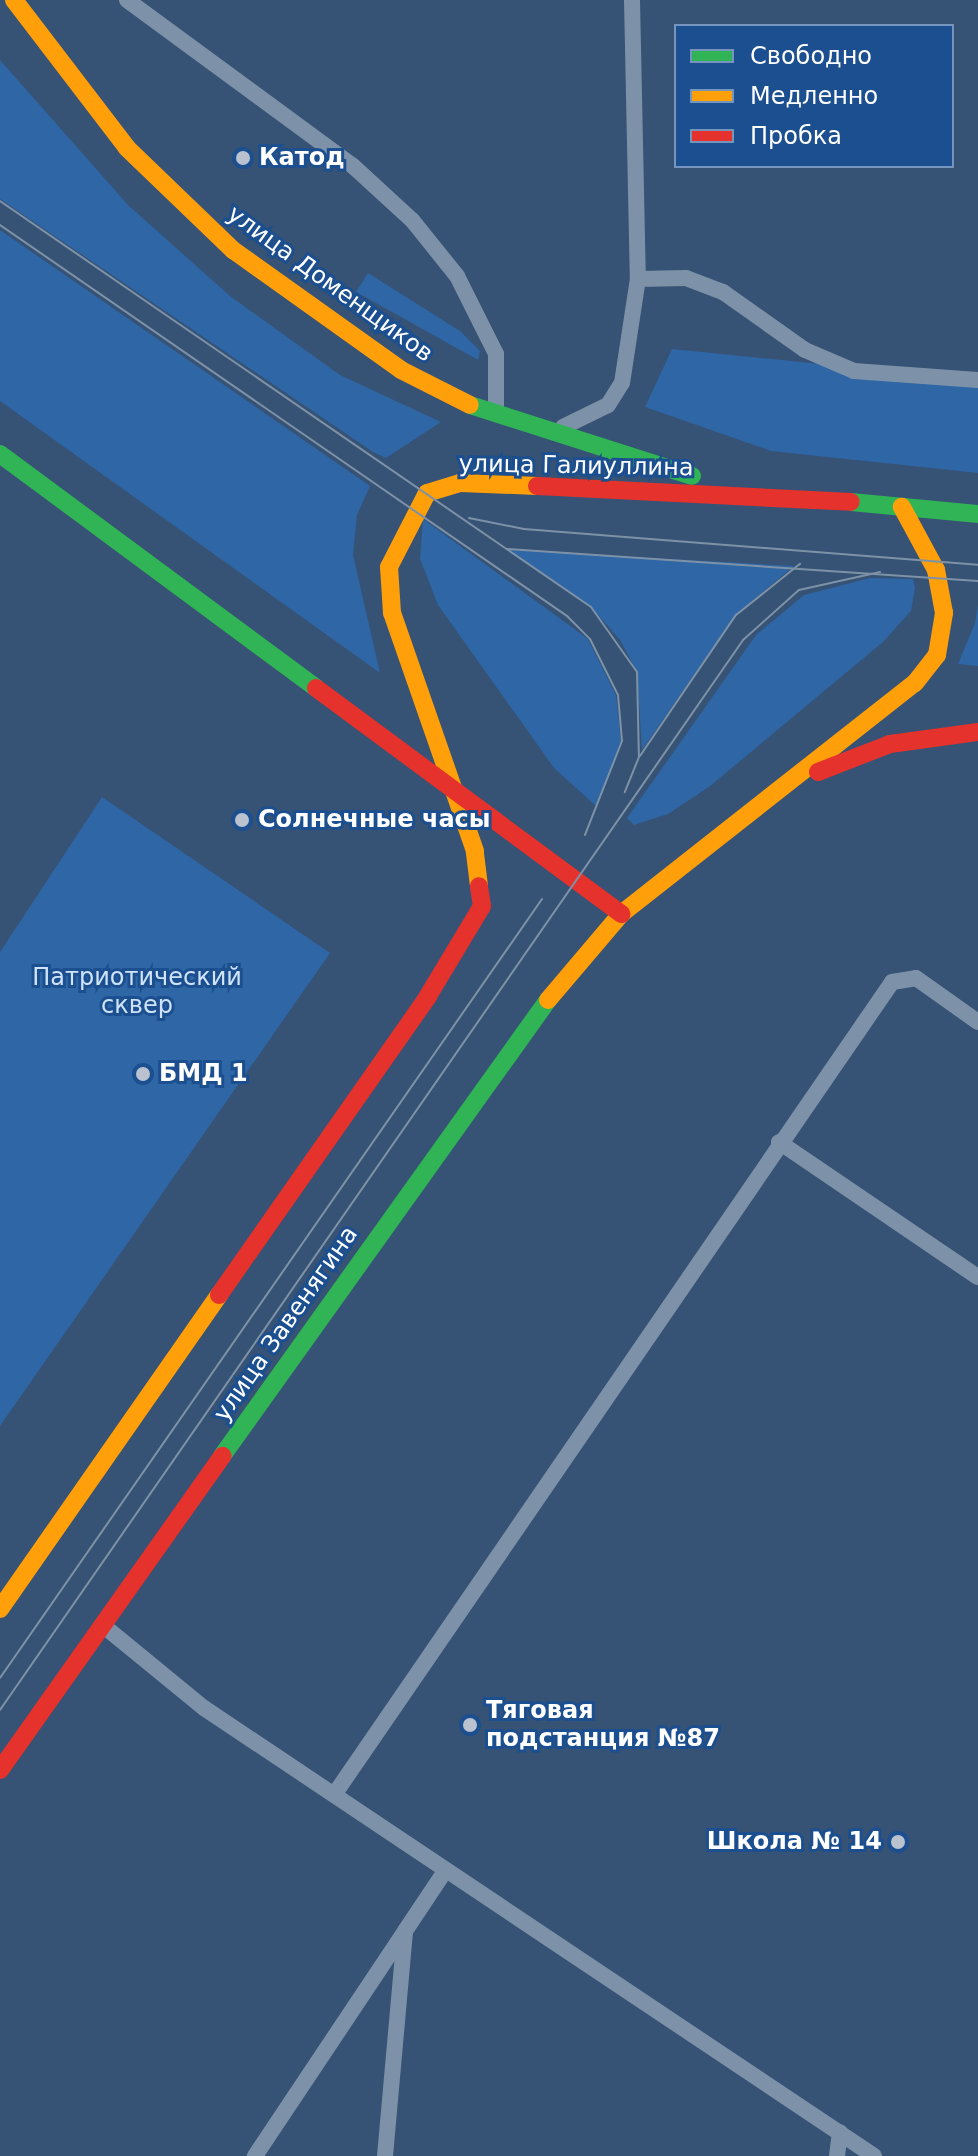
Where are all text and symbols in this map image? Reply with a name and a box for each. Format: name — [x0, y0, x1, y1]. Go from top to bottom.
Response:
legend — [674, 24, 954, 168]
text: Свободно — [750, 42, 872, 70]
text: Медленно — [750, 82, 878, 110]
text: Пробка — [750, 122, 842, 150]
place label: Катод — [259, 144, 345, 172]
marker: Катод — [234, 149, 252, 167]
street label: улица Доменщиков — [221, 200, 439, 368]
street label: улица Галиуллина — [458, 450, 694, 482]
place label: Солнечные часы — [258, 806, 491, 834]
marker: Солнечные часы — [233, 811, 251, 829]
park label: Патриотический сквер — [32, 964, 242, 1020]
place label: БМД 1 — [159, 1060, 248, 1088]
marker: БМД 1 — [134, 1065, 152, 1083]
street label: улица Завенягина — [208, 1221, 364, 1427]
place label: Тяговая подстанция №87 — [486, 1697, 720, 1753]
marker: Тяговая подстанция №87 — [461, 1716, 479, 1734]
place label: Школа № 14 — [707, 1828, 882, 1856]
marker: Школа № 14 — [889, 1833, 907, 1851]

